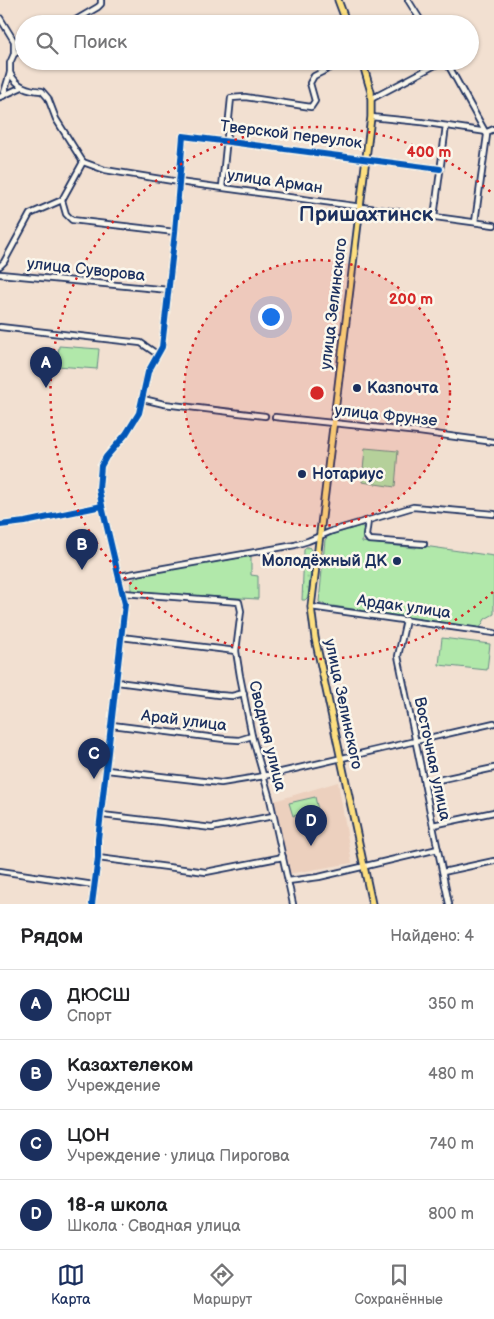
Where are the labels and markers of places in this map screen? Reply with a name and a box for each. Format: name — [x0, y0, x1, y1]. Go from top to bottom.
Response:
pin: A — [30, 347, 62, 388]
place label: Казпочта — [367, 379, 439, 398]
marker: Казпочта — [351, 382, 363, 394]
centre of rings — [308, 384, 326, 402]
place label: Нотариус — [312, 465, 383, 484]
marker: Нотариус — [296, 468, 308, 480]
pin: B — [66, 529, 98, 570]
place label: Молодёжный ДК — [262, 552, 387, 571]
marker: Молодёжный ДК — [391, 555, 403, 567]
pin: C — [78, 738, 110, 779]
pin: D — [295, 805, 327, 846]

